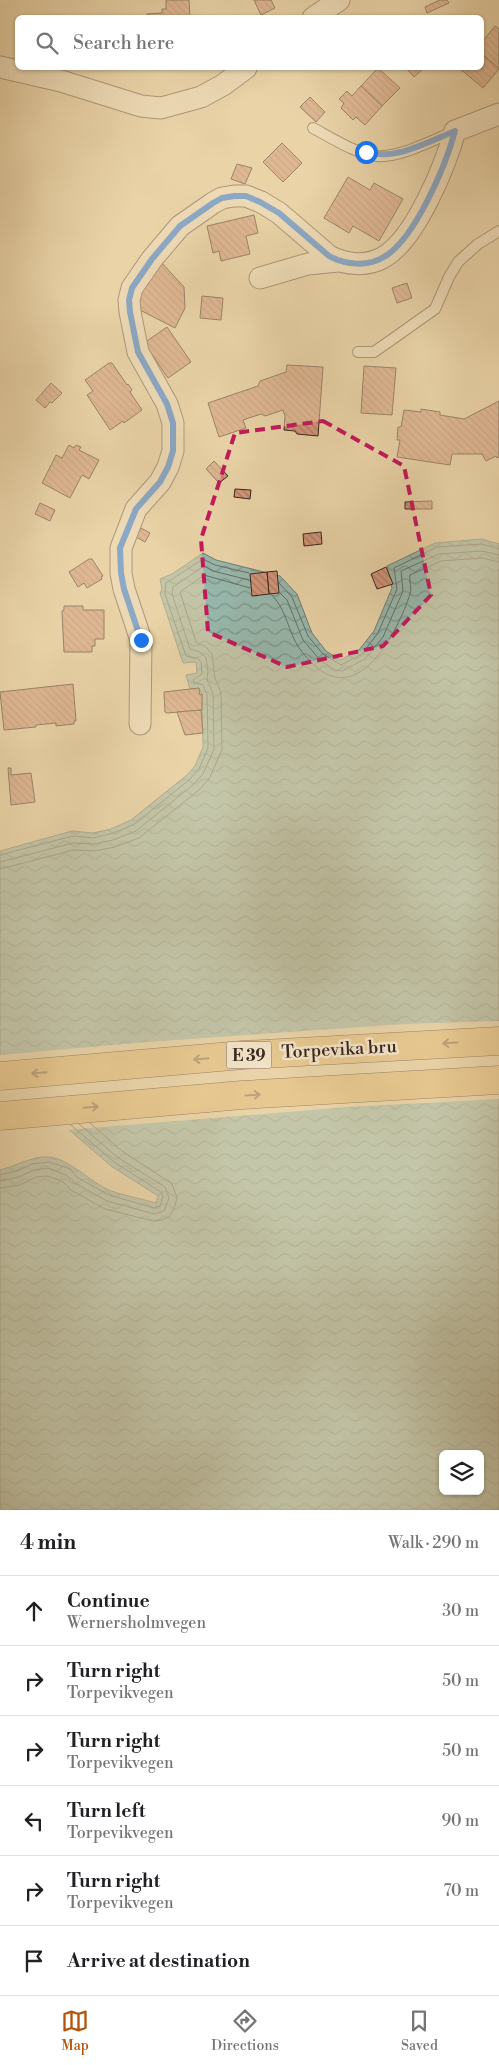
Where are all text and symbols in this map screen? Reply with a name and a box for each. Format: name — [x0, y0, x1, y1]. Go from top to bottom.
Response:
search box — [15, 15, 484, 70]
icon: search — [33, 29, 61, 57]
text: Search here — [73, 31, 174, 55]
route start — [355, 141, 378, 164]
route end — [130, 629, 153, 652]
street label: Torpevika bru — [281, 1035, 398, 1064]
one-way arrow — [443, 1038, 459, 1047]
road number: E 39 — [226, 1042, 272, 1068]
one-way arrow — [193, 1054, 209, 1063]
one-way arrow — [31, 1068, 47, 1078]
one-way arrow — [244, 1090, 260, 1099]
one-way arrow — [82, 1103, 98, 1112]
map controls — [439, 1450, 484, 1495]
button: layers — [439, 1450, 484, 1495]
text: 4 min — [20, 1530, 76, 1556]
text: Walk · 290 m — [388, 1533, 479, 1553]
text: Continue — [67, 1589, 150, 1613]
icon: ahead — [20, 1597, 48, 1625]
text: 30 m — [442, 1601, 479, 1621]
text: Wernersholmvegen — [67, 1613, 206, 1633]
text: Turn right — [67, 1659, 160, 1683]
icon: right — [20, 1667, 48, 1695]
text: 50 m — [442, 1671, 479, 1691]
text: Torpevikvegen — [67, 1683, 174, 1703]
text: Turn right — [67, 1729, 160, 1753]
icon: right — [20, 1737, 48, 1765]
text: 50 m — [442, 1741, 479, 1761]
text: Torpevikvegen — [67, 1753, 174, 1773]
text: Turn left — [67, 1799, 146, 1823]
icon: left — [20, 1807, 48, 1835]
text: 90 m — [441, 1811, 479, 1831]
text: Torpevikvegen — [67, 1823, 174, 1843]
text: Turn right — [67, 1869, 160, 1893]
icon: right — [20, 1877, 48, 1905]
text: 70 m — [443, 1881, 479, 1901]
text: Torpevikvegen — [67, 1893, 174, 1913]
icon: arrive — [20, 1947, 48, 1975]
text: Arrive at destination — [67, 1949, 250, 1973]
tab: Map — [61, 2007, 89, 2055]
tab: Directions — [211, 2007, 279, 2055]
tab: Saved — [401, 2007, 438, 2055]

